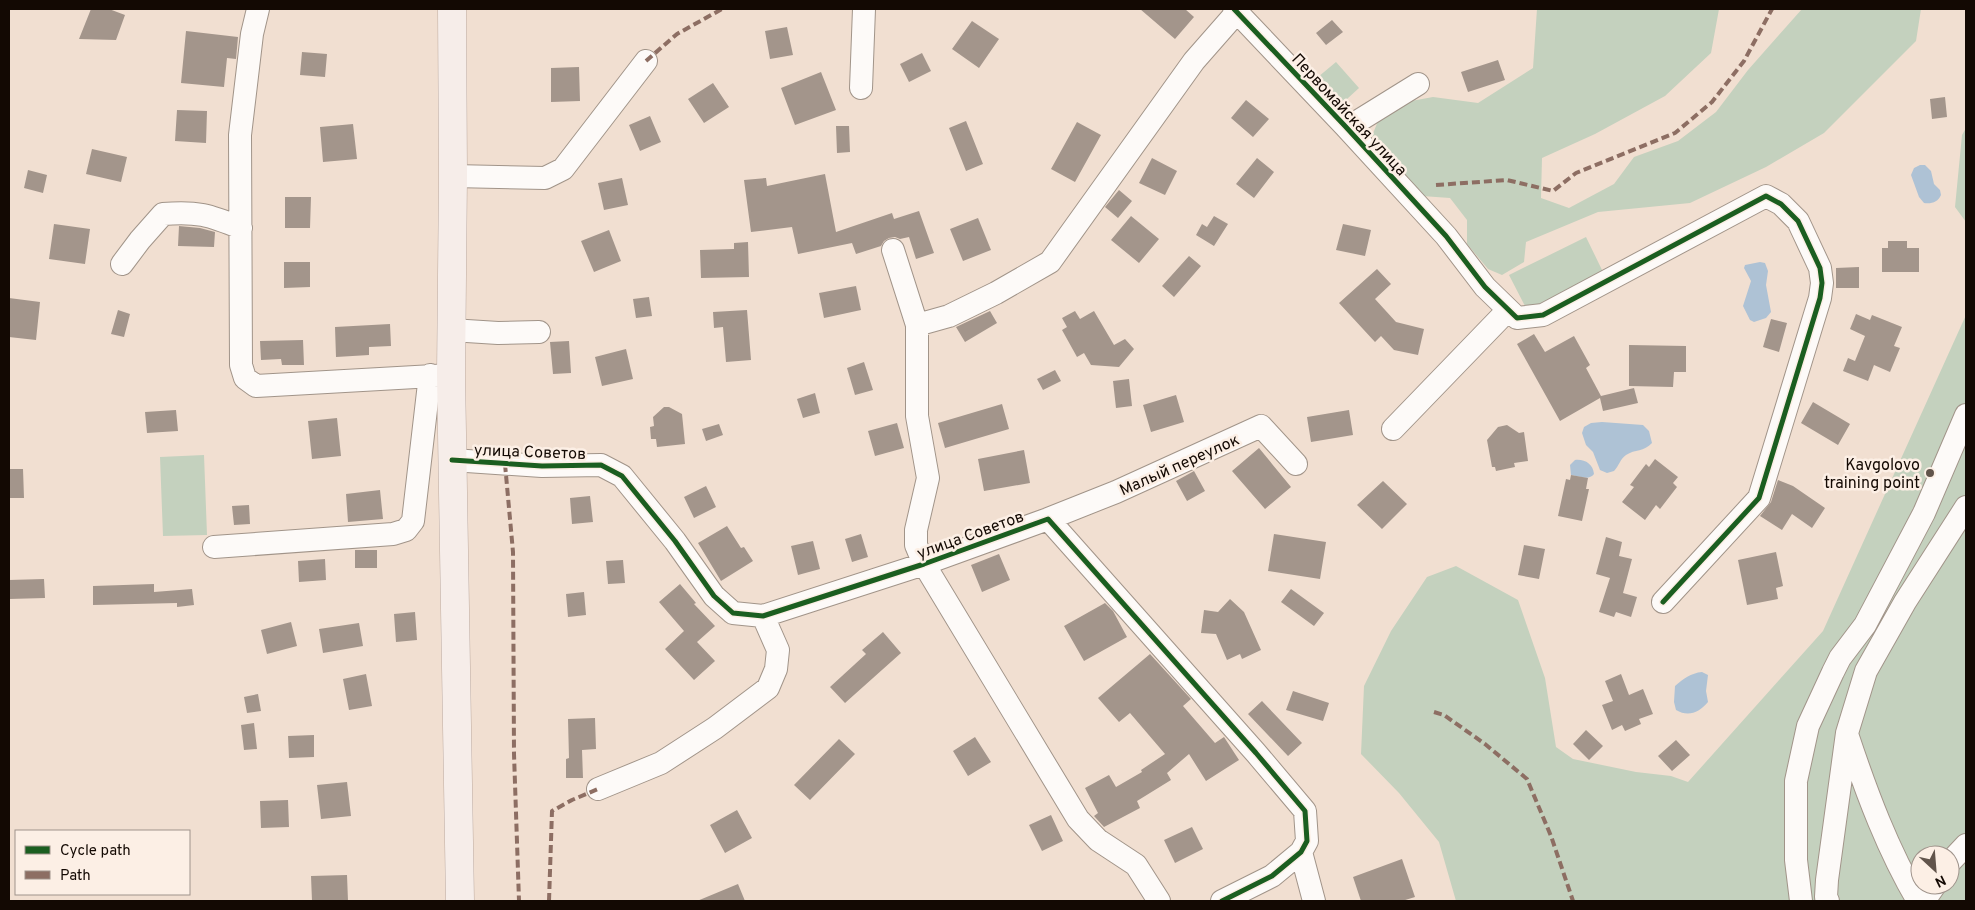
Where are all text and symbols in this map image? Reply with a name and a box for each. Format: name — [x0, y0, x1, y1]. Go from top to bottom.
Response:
street label: Первомайская улица — [1287, 50, 1410, 181]
street label: Малый переулок — [1117, 430, 1243, 501]
street label: улица Советов — [473, 441, 586, 465]
place label: Kavgolovo training point — [1824, 456, 1920, 494]
marker: Kavgolovo training point — [1924, 467, 1936, 479]
street label: улица Советов — [915, 507, 1027, 564]
legend — [15, 830, 190, 895]
text: Cycle path — [60, 842, 131, 861]
north arrow — [1910, 845, 1960, 895]
text: Path — [60, 867, 91, 886]
text: N — [1932, 870, 1948, 890]

